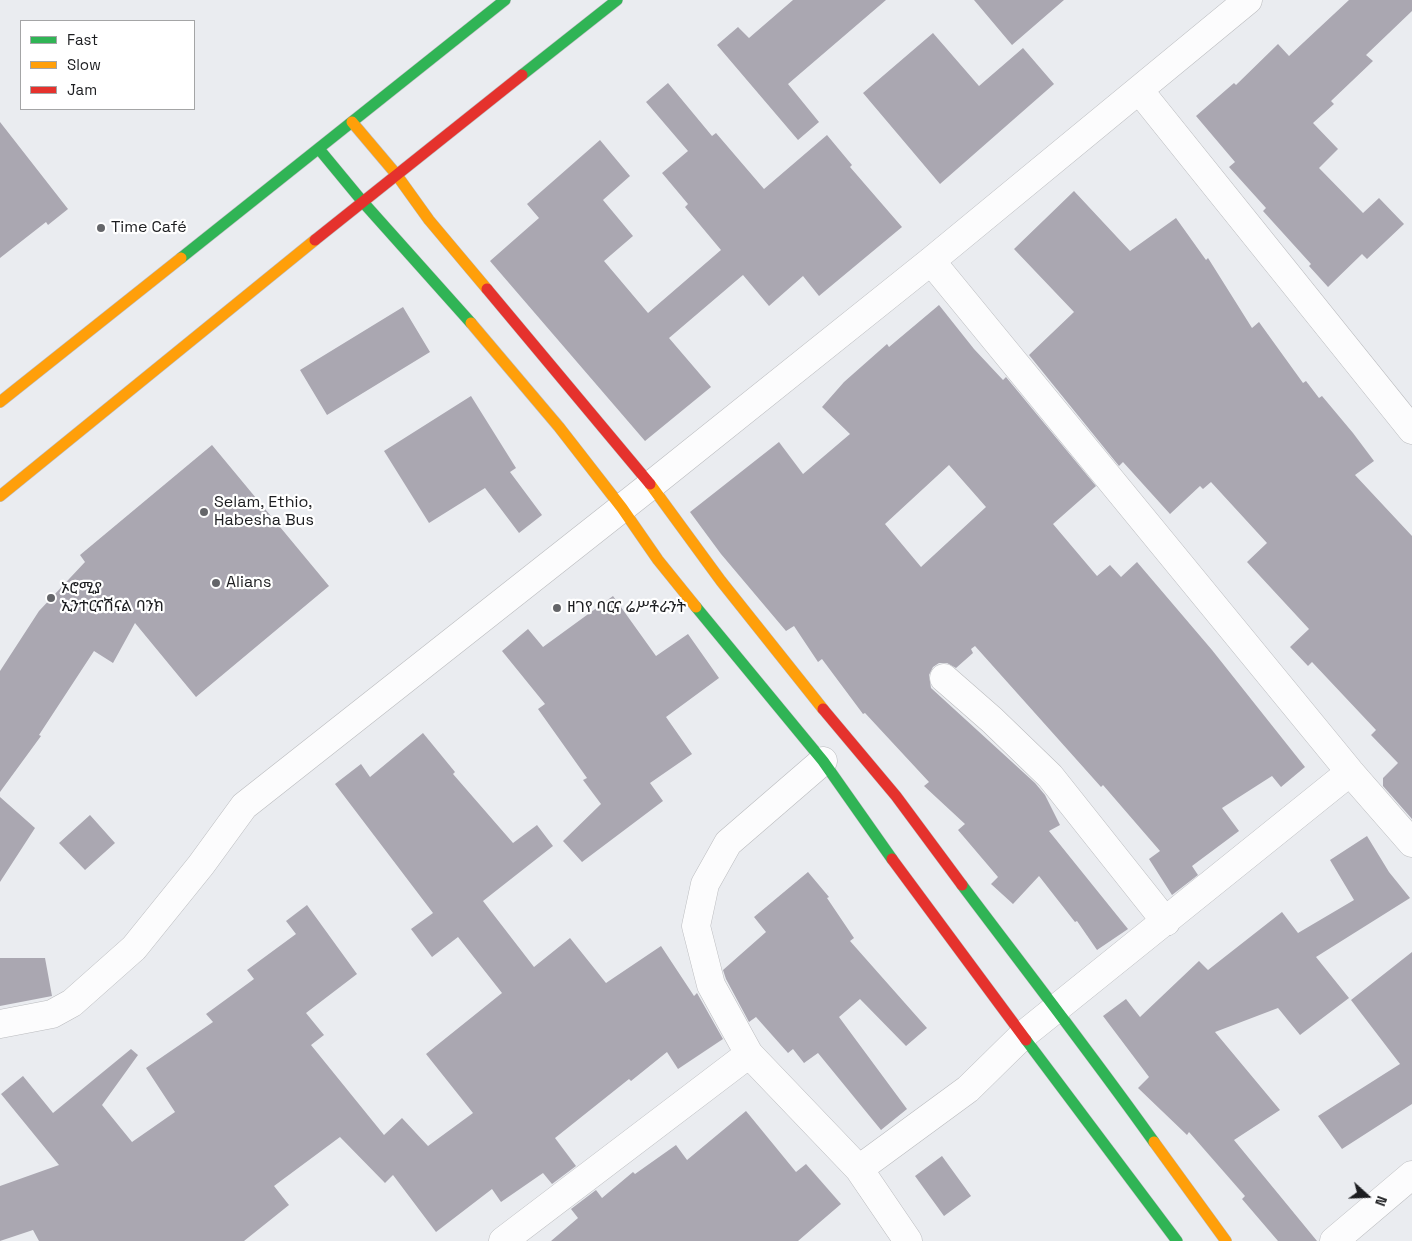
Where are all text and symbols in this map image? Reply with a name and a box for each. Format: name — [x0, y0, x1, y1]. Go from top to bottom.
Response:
legend — [20, 20, 195, 110]
text: Fast — [67, 30, 98, 49]
text: Slow — [67, 55, 101, 74]
text: Jam — [67, 80, 97, 99]
place label: Time Café — [111, 218, 187, 238]
marker: Time Café — [95, 222, 107, 234]
place label: Selam, Ethio, Habesha Bus — [214, 493, 314, 531]
marker: Selam, Ethio, Habesha Bus — [198, 506, 210, 518]
place label: Alians — [226, 573, 271, 593]
marker: Alians — [210, 577, 222, 589]
place label: ኦሮሚያ ኢንተርናሽናል ባንክ — [61, 579, 164, 617]
marker: ኦሮሚያ ኢንተርናሽናል ባንክ — [45, 592, 57, 604]
place label: ዘገየ ባርና ሬሥቶራንት — [567, 598, 686, 618]
marker: ዘገየ ባርና ሬሥቶራንት — [551, 602, 563, 614]
north arrow — [1342, 1171, 1392, 1221]
text: N — [1371, 1194, 1391, 1209]

